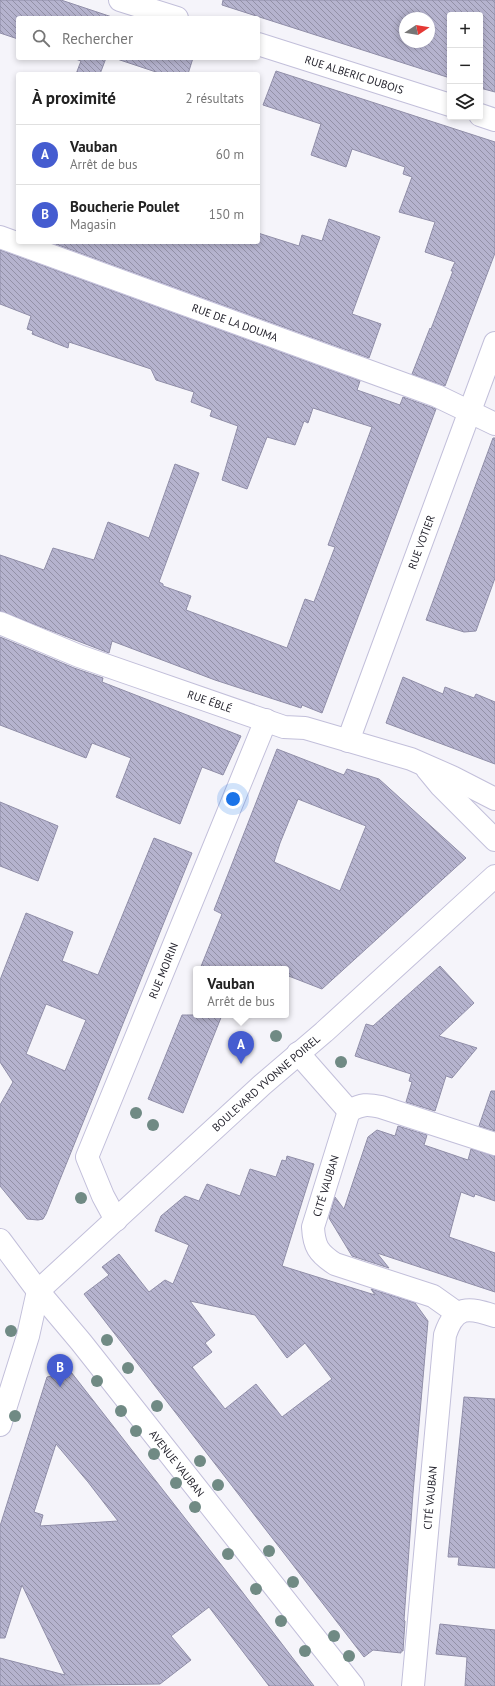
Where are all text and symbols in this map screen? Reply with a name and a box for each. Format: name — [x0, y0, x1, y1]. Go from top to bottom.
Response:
north arrow — [399, 12, 435, 48]
map controls — [447, 12, 483, 120]
button: + — [447, 12, 483, 48]
search box — [16, 16, 260, 60]
icon: search — [30, 27, 52, 49]
text: Rechercher — [62, 29, 133, 48]
button: − — [447, 48, 483, 84]
street label: RUE ALBERIC DUBOIS — [303, 52, 405, 97]
button: layers — [447, 84, 483, 120]
text: À proximité — [32, 87, 116, 109]
text: 2 résultats — [185, 90, 244, 107]
text: Vauban — [70, 137, 117, 156]
text: A — [41, 146, 49, 163]
text: 60 m — [216, 146, 244, 163]
text: Arrêt de bus — [70, 156, 138, 173]
text: Boucherie Poulet — [70, 197, 179, 216]
text: B — [41, 206, 49, 223]
text: 150 m — [209, 206, 244, 223]
text: Magasin — [70, 216, 116, 233]
street label: RUE DE LA DOUMA — [190, 300, 280, 345]
street label: RUE VOTIER — [405, 513, 438, 571]
street label: RUE ÉBLÉ — [185, 687, 234, 716]
your location — [223, 789, 243, 809]
street label: RUE MOIRIN — [146, 940, 181, 1001]
popup — [193, 966, 289, 1018]
text: Vauban — [207, 974, 255, 993]
text: Arrêt de bus — [207, 993, 275, 1010]
pin: A — [228, 1031, 254, 1064]
street label: BOULEVARD YVONNE POIREL — [209, 1032, 323, 1134]
street label: CITÉ VAUBAN — [310, 1153, 342, 1218]
pin: B — [47, 1354, 73, 1387]
street label: AVENUE VAUBAN — [146, 1427, 208, 1499]
street label: CITÉ VAUBAN — [420, 1465, 440, 1530]

